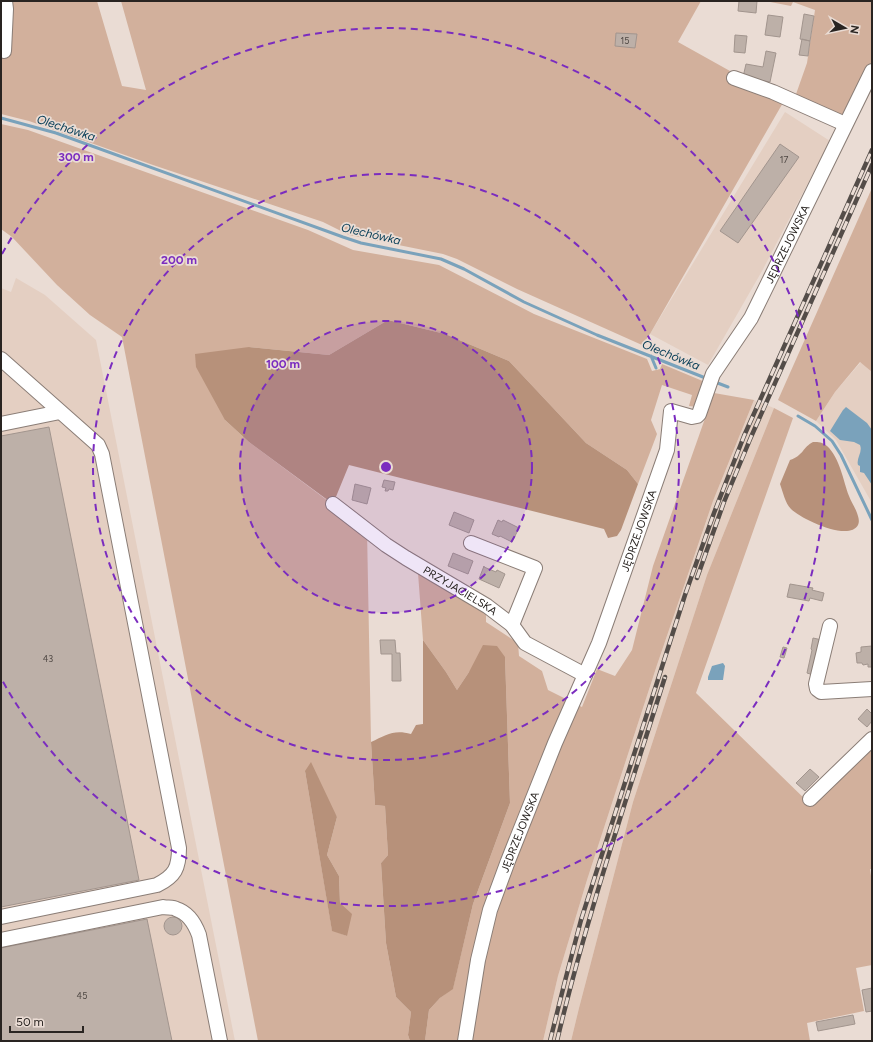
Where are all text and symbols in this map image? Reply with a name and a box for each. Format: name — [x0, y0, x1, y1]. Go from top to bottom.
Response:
north arrow — [825, 8, 865, 48]
text: N — [847, 24, 861, 35]
house number: 15 — [621, 35, 629, 46]
water label: Olechówka — [35, 112, 97, 144]
text: 300 m — [58, 150, 94, 164]
house number: 17 — [780, 154, 788, 165]
street label: JĘDRZEJOWSKA — [763, 202, 812, 285]
water label: Olechówka — [340, 220, 402, 248]
text: 200 m — [161, 253, 197, 267]
water label: Olechówka — [640, 337, 702, 373]
text: 100 m — [266, 357, 300, 371]
centre of rings — [379, 460, 393, 474]
street label: JĘDRZEJOWSKA — [618, 488, 659, 573]
street label: PRZYJACIELSKA — [421, 563, 500, 618]
house number: 43 — [43, 653, 53, 664]
street label: JĘDRZEJOWSKA — [498, 789, 542, 874]
house number: 45 — [77, 990, 87, 1001]
scale bar — [10, 1008, 83, 1034]
text: 50 m — [16, 1015, 44, 1029]

